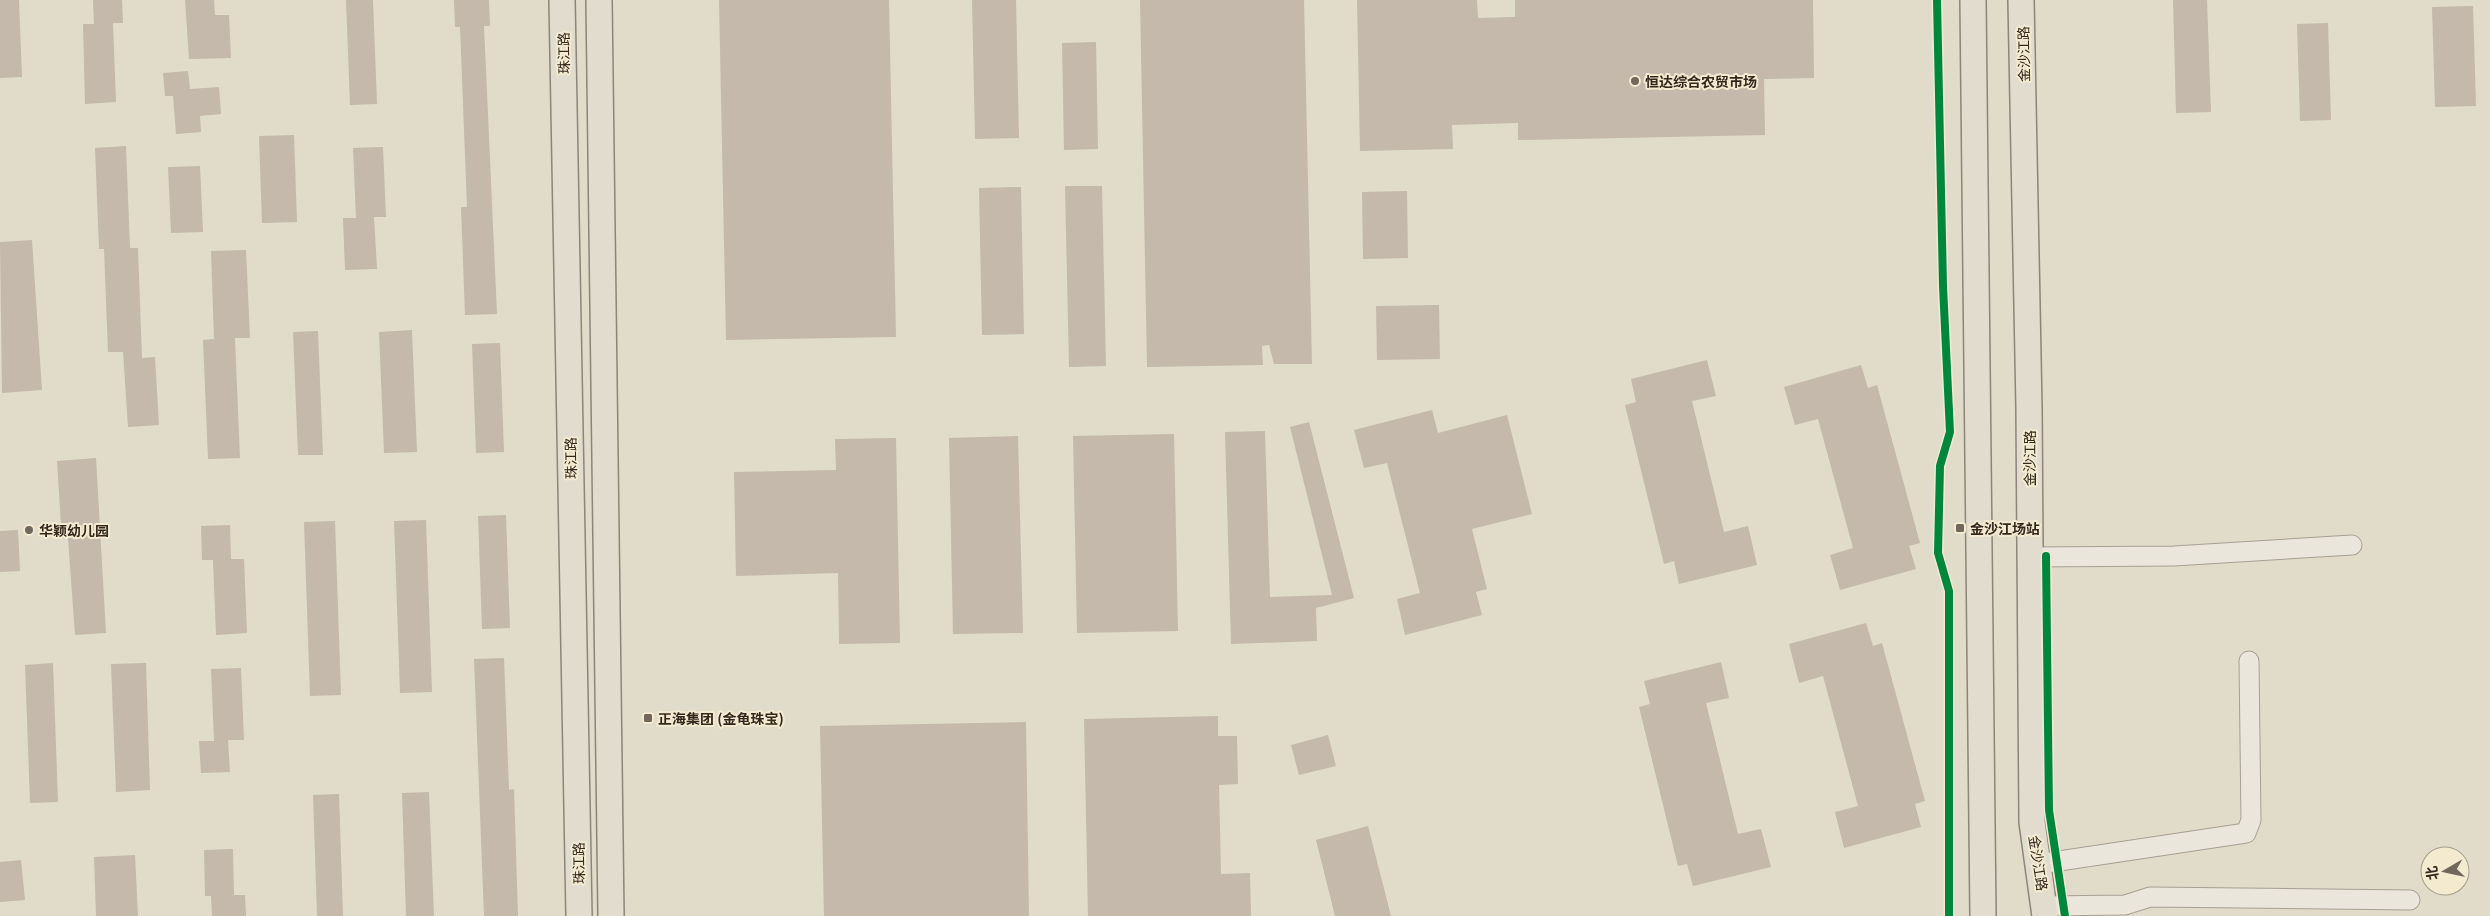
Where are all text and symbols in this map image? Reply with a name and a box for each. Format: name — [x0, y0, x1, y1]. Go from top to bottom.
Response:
street label: 金沙江路 — [2013, 26, 2033, 82]
street label: 珠江路 — [553, 32, 573, 74]
place label: 恒达综合农贸市场 — [1645, 71, 1757, 91]
marker: 恒达综合农贸市场 — [1629, 75, 1641, 87]
street label: 金沙江路 — [2019, 430, 2039, 486]
street label: 珠江路 — [560, 437, 580, 479]
place label: 金沙江场站 — [1970, 518, 2040, 538]
place label: 华颖幼儿园 — [39, 520, 109, 540]
marker: 金沙江场站 — [1954, 522, 1966, 534]
marker: 华颖幼儿园 — [23, 524, 35, 536]
place label: 正海集团 (金龟珠宝) — [658, 708, 784, 728]
marker: 正海集团 (金龟珠宝) — [642, 712, 654, 724]
street label: 金沙江路 — [2025, 834, 2053, 892]
street label: 珠江路 — [568, 842, 588, 884]
north arrow — [2420, 846, 2470, 896]
text: 北 — [2420, 865, 2442, 882]

